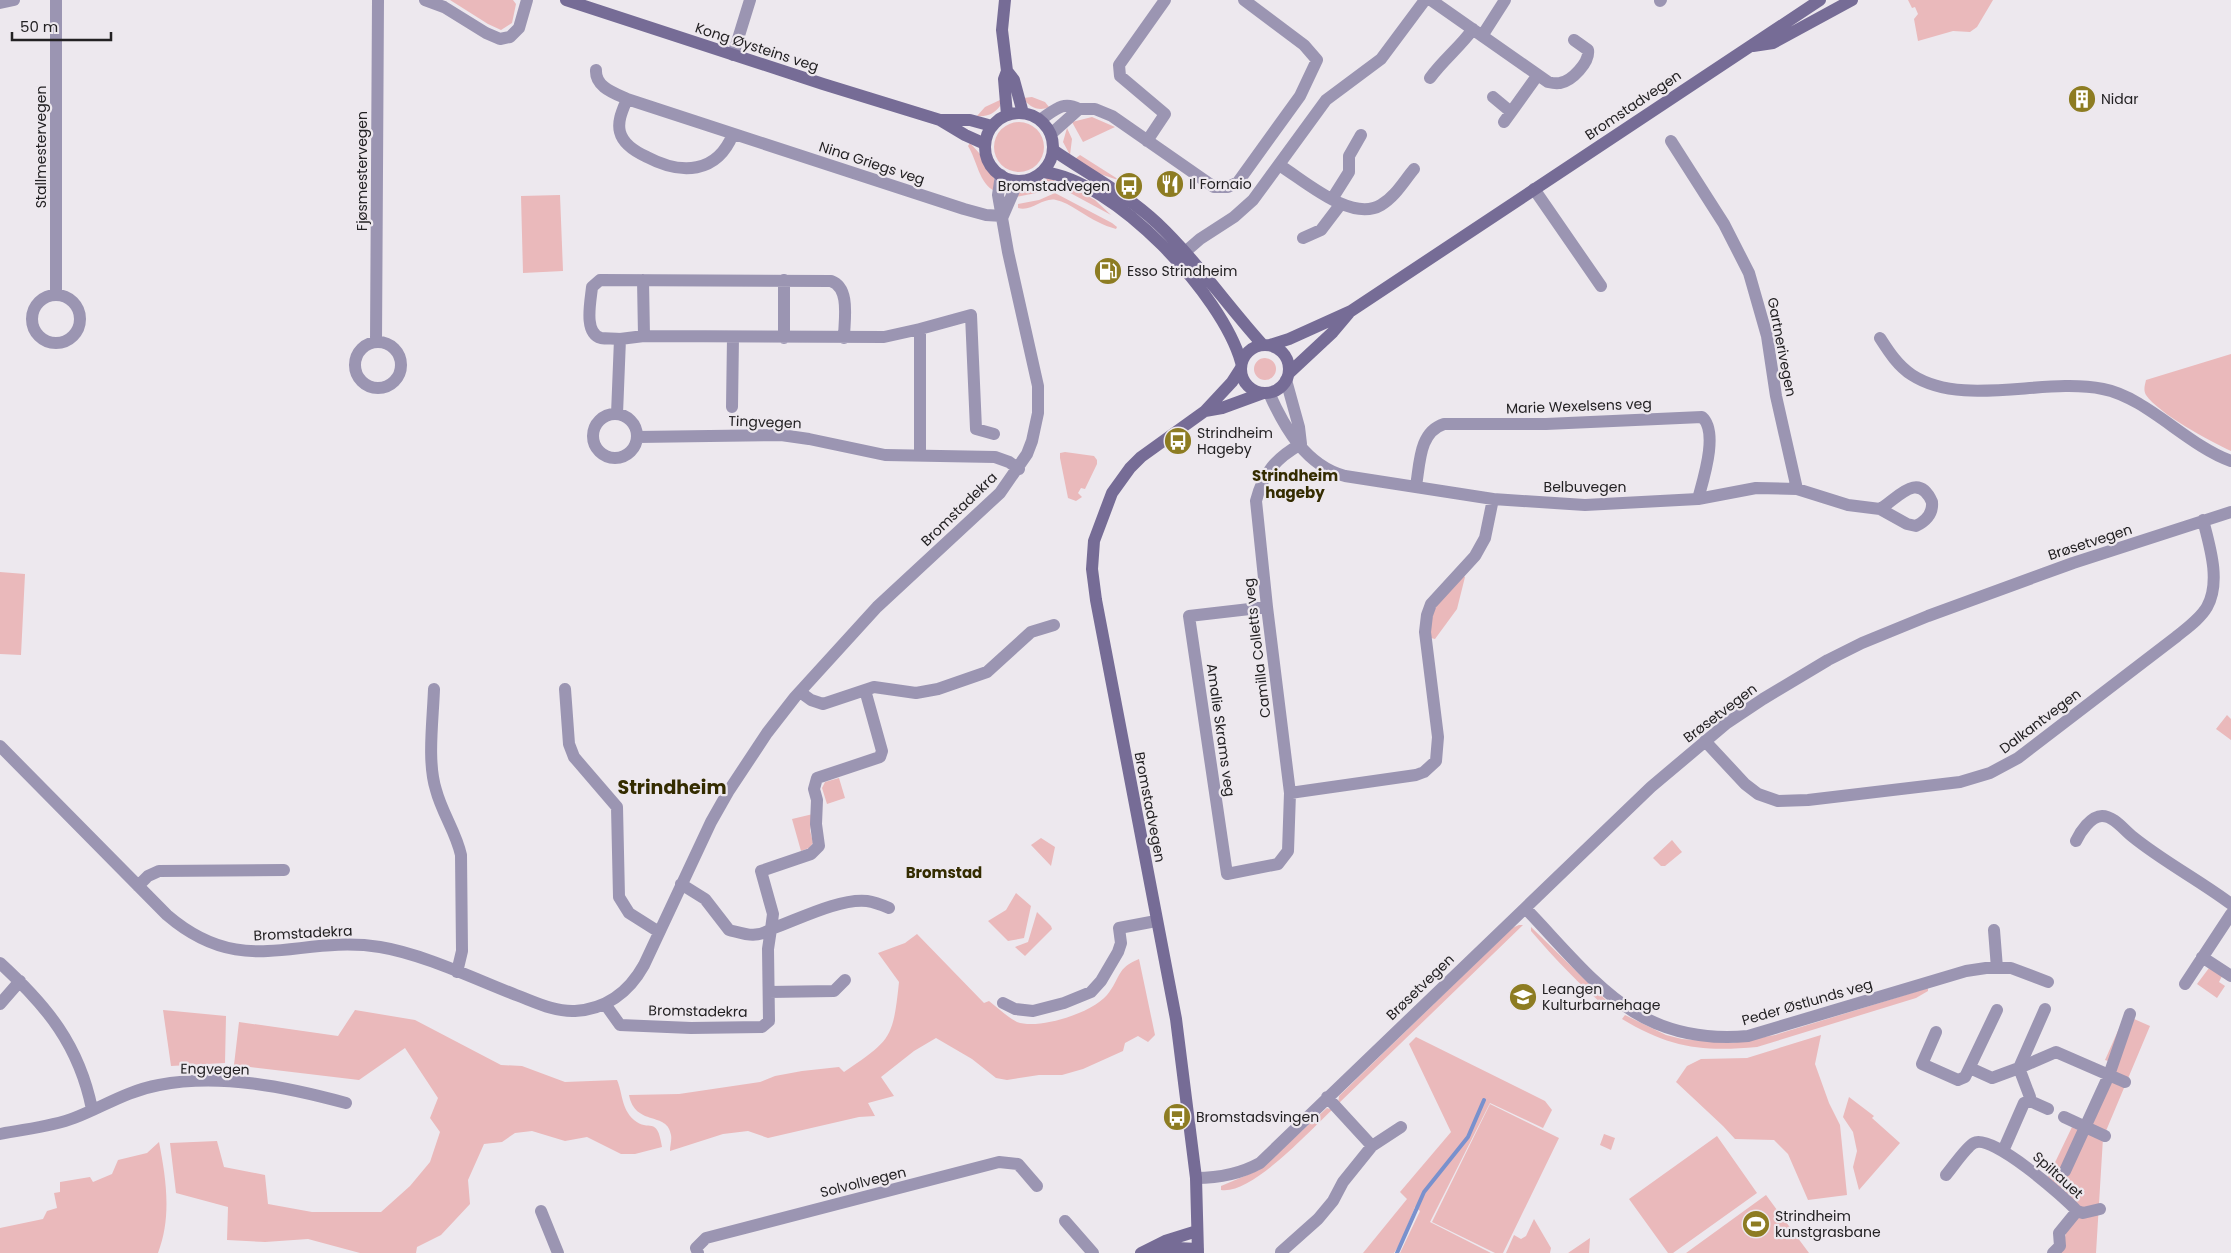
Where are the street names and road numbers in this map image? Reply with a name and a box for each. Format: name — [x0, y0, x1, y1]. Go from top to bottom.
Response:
street label: Kong Øysteins veg — [693, 18, 821, 76]
street label: Bromstadvegen — [1581, 65, 1685, 145]
street label: Stallmestervegen — [31, 86, 51, 208]
street label: Fjøsmestervegen — [352, 111, 372, 231]
street label: Nina Griegs veg — [817, 136, 927, 190]
street label: Gartnerivegen — [1763, 296, 1801, 398]
street label: Marie Wexelsens veg — [1506, 393, 1652, 419]
street label: Tingvegen — [728, 411, 802, 433]
street label: Bromstadekra — [916, 467, 1002, 551]
street label: Belbuvegen — [1544, 477, 1626, 497]
street label: Brøsetvegen — [2045, 519, 2135, 565]
street label: Camilla Colletts veg — [1238, 577, 1276, 719]
street label: Amalie Skrams veg — [1202, 662, 1240, 798]
street label: Brøsetvegen — [1679, 679, 1761, 747]
street label: Dalkantvegen — [1995, 684, 2085, 758]
street label: Bromstadvegen — [1129, 750, 1171, 864]
street label: Bromstadekra — [253, 920, 353, 946]
street label: Brøsetvegen — [1382, 949, 1458, 1025]
street label: Peder Østlunds veg — [1739, 974, 1875, 1030]
street label: Bromstadekra — [648, 1000, 748, 1022]
street label: Engvegen — [180, 1058, 250, 1080]
street label: Spiltauet — [2028, 1147, 2088, 1203]
street label: Solvollvegen — [818, 1162, 908, 1202]

